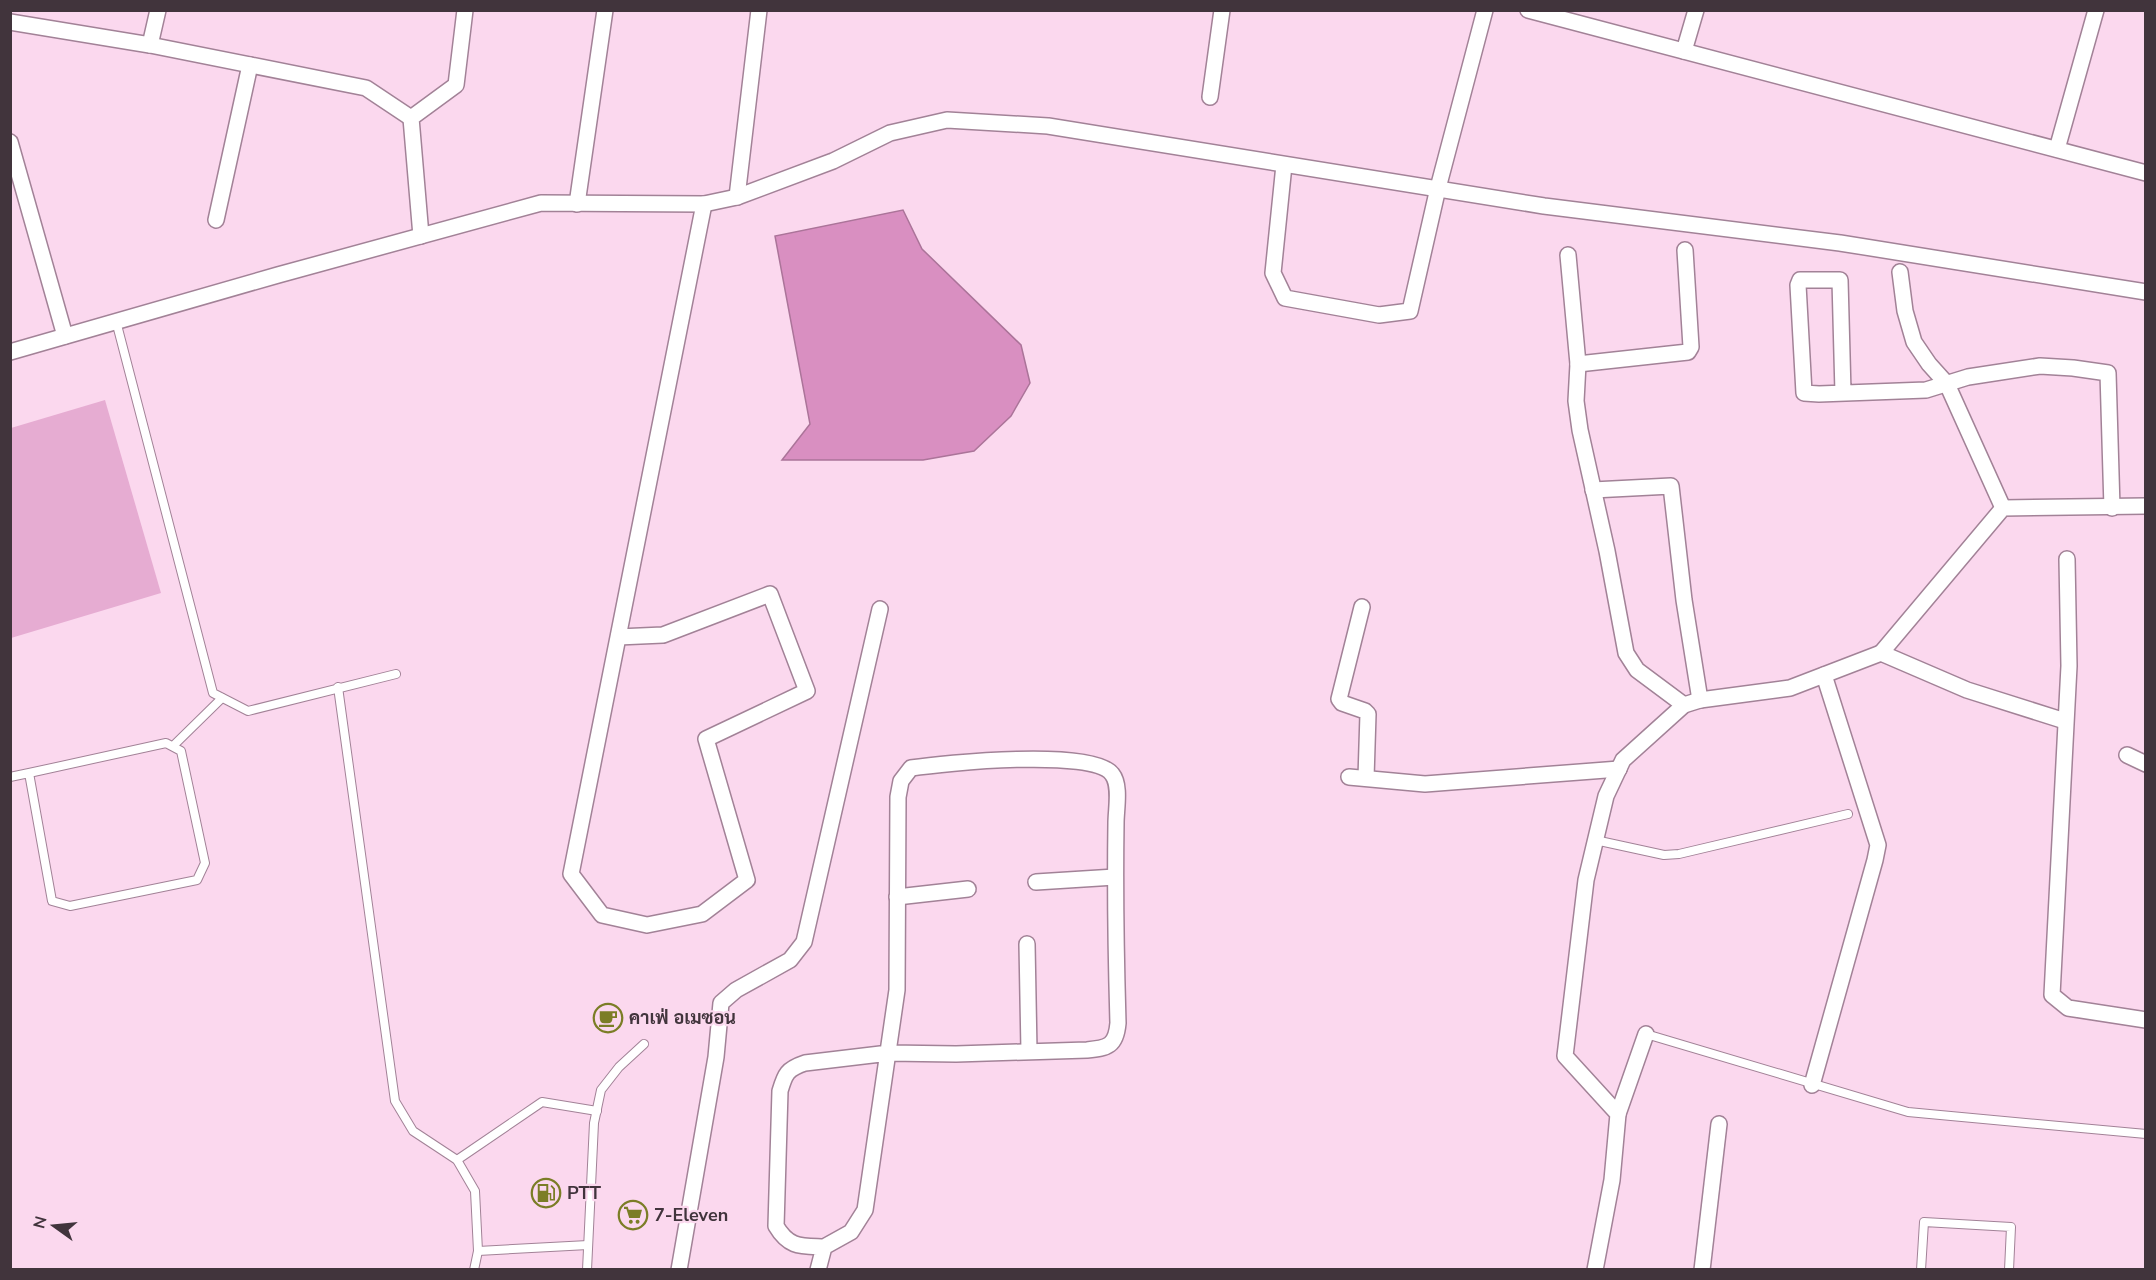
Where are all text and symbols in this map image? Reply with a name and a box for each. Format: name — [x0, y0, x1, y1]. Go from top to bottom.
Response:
cafe icon: คาเฟ่ อเมซอน — [592, 1002, 624, 1034]
place label: คาเฟ่ อเมซอน — [629, 1006, 736, 1030]
fuel station icon: PTT — [530, 1177, 562, 1209]
place label: PTT — [567, 1181, 602, 1205]
north arrow — [24, 1196, 84, 1256]
supermarket icon: 7-Eleven — [617, 1199, 649, 1231]
place label: 7-Eleven — [654, 1203, 728, 1227]
text: N — [28, 1214, 53, 1231]

